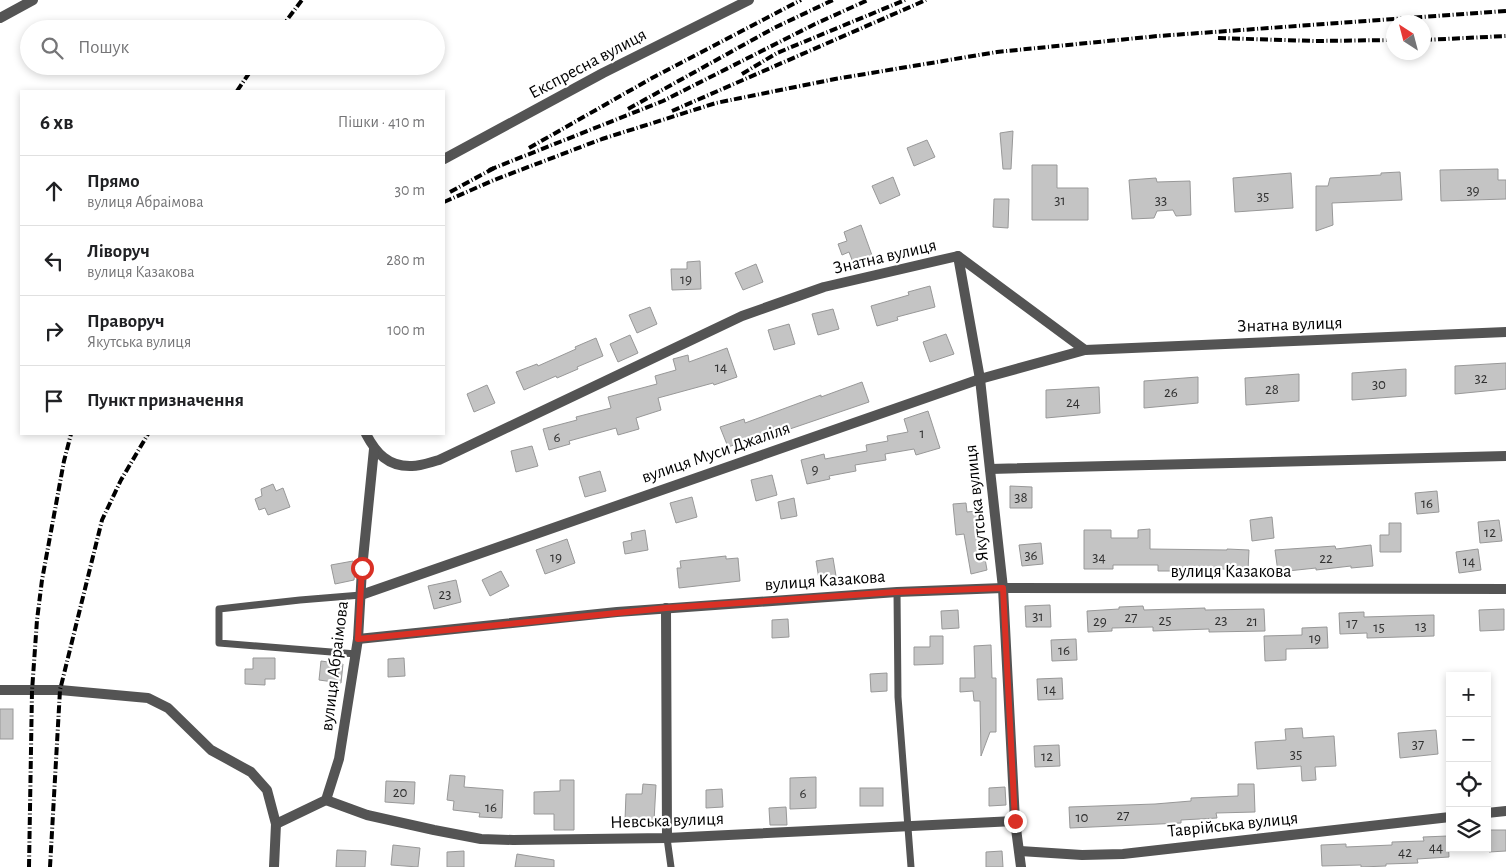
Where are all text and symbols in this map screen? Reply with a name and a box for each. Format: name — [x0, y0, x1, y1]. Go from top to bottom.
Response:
north arrow — [1386, 15, 1431, 60]
search box — [20, 20, 445, 75]
street label: Експресна вулиця — [526, 25, 650, 103]
icon: search — [38, 34, 66, 62]
text: Пошук — [78, 38, 129, 57]
text: 6 хв — [40, 112, 73, 133]
text: Пішки · 410 m — [338, 114, 425, 130]
text: Прямо — [87, 172, 140, 191]
icon: ahead — [40, 177, 68, 205]
text: 30 m — [395, 182, 425, 198]
house number: 39 — [1466, 183, 1480, 198]
house number: 35 — [1257, 189, 1269, 204]
house number: 31 — [1054, 193, 1066, 208]
house number: 33 — [1155, 193, 1167, 208]
text: вулиця Абраімова — [87, 194, 203, 210]
street label: Знатна вулиця — [832, 236, 938, 278]
text: Ліворуч — [87, 242, 150, 261]
icon: left — [40, 247, 68, 275]
text: 280 m — [386, 252, 425, 268]
text: вулиця Казакова — [87, 264, 195, 280]
house number: 19 — [680, 272, 692, 287]
text: Праворуч — [87, 312, 165, 331]
street label: Знатна вулиця — [1237, 314, 1343, 336]
icon: right — [40, 317, 68, 345]
text: 100 m — [387, 322, 425, 338]
text: Якутська вулиця — [87, 334, 191, 350]
house number: 14 — [715, 360, 727, 375]
house number: 32 — [1474, 371, 1488, 386]
house number: 30 — [1372, 377, 1386, 392]
house number: 28 — [1265, 382, 1279, 397]
house number: 26 — [1164, 385, 1178, 400]
icon: arrive — [40, 387, 68, 415]
text: Пункт призначення — [87, 391, 244, 410]
house number: 24 — [1066, 395, 1080, 410]
street label: вулиця Муси Джаліля — [639, 419, 793, 487]
house number: 1 — [919, 426, 925, 441]
house number: 6 — [553, 430, 561, 445]
street label: Якутська вулиця — [962, 444, 992, 562]
house number: 9 — [811, 462, 819, 477]
house number: 38 — [1014, 490, 1028, 505]
house number: 16 — [1421, 496, 1433, 511]
house number: 12 — [1484, 525, 1496, 540]
house number: 36 — [1024, 548, 1038, 563]
house number: 19 — [550, 550, 562, 565]
house number: 34 — [1092, 550, 1106, 565]
house number: 22 — [1319, 551, 1333, 566]
house number: 14 — [1463, 554, 1475, 569]
route start — [351, 557, 374, 580]
street label: вулиця Казакова — [1171, 563, 1291, 581]
street label: вулиця Казакова — [764, 568, 886, 594]
house number: 23 — [438, 587, 452, 602]
street label: вулиця Абраімова — [317, 600, 352, 732]
house number: 31 — [1032, 609, 1044, 624]
house number: 27 — [1124, 610, 1138, 625]
house number: 25 — [1158, 613, 1172, 628]
house number: 23 — [1214, 613, 1228, 628]
house number: 29 — [1093, 614, 1107, 629]
house number: 21 — [1246, 614, 1258, 629]
house number: 17 — [1346, 616, 1358, 631]
house number: 13 — [1415, 619, 1427, 634]
house number: 15 — [1373, 620, 1385, 635]
house number: 19 — [1309, 631, 1321, 646]
house number: 16 — [1058, 643, 1070, 658]
map controls — [1446, 672, 1491, 852]
button: + — [1446, 672, 1491, 717]
house number: 14 — [1044, 682, 1056, 697]
button: − — [1446, 717, 1491, 762]
house number: 37 — [1412, 737, 1424, 752]
house number: 35 — [1290, 747, 1302, 762]
house number: 12 — [1041, 749, 1053, 764]
button: locate — [1446, 762, 1491, 807]
house number: 20 — [393, 785, 407, 800]
house number: 6 — [799, 786, 807, 801]
house number: 16 — [485, 800, 497, 815]
button: layers — [1446, 807, 1491, 852]
house number: 27 — [1116, 808, 1130, 823]
street label: Таврійська вулиця — [1167, 809, 1299, 841]
street label: Невська вулиця — [610, 810, 724, 832]
route end — [1004, 810, 1027, 833]
house number: 10 — [1075, 810, 1089, 825]
house number: 44 — [1429, 840, 1443, 855]
house number: 42 — [1398, 845, 1412, 860]

